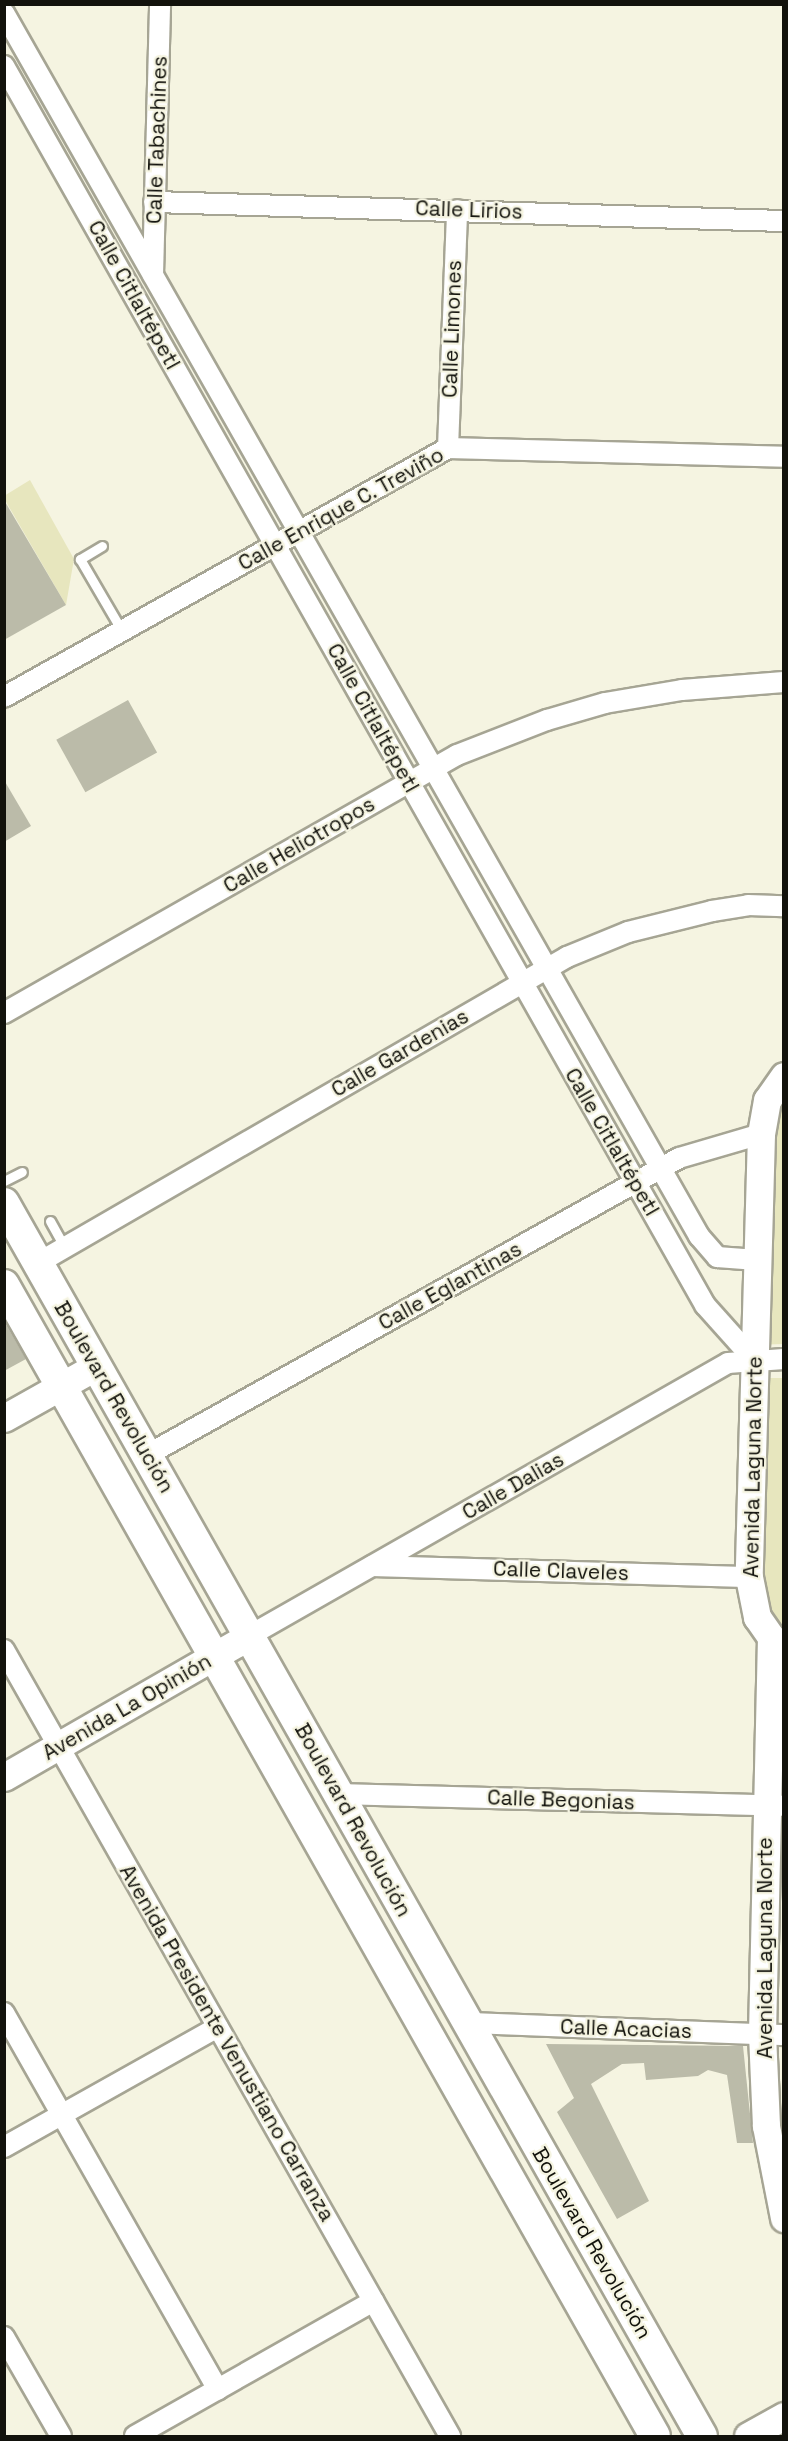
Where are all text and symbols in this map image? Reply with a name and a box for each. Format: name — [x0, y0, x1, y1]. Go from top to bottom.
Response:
street label: Calle Tabachines — [141, 55, 173, 225]
street label: Calle Lirios — [415, 196, 523, 224]
street label: Calle Citlaltépetl — [83, 216, 185, 374]
street label: Calle Limones — [437, 260, 467, 398]
street label: Calle Enrique C. Treviño — [233, 442, 449, 576]
street label: Calle Citlaltépetl — [322, 639, 424, 797]
street label: Calle Heliotropos — [219, 791, 379, 899]
street label: Calle Gardenias — [327, 1004, 473, 1102]
street label: Calle Citlaltépetl — [559, 1064, 665, 1220]
street label: Calle Eglantinas — [374, 1236, 526, 1336]
street label: Boulevard Revolución — [49, 1297, 179, 1497]
street label: Avenida Laguna Norte — [738, 1356, 768, 1578]
street label: Calle Dalias — [458, 1447, 568, 1525]
street label: Calle Claveles — [493, 1556, 629, 1586]
street label: Avenida La Opinión — [38, 1648, 216, 1766]
street label: Boulevard Revolución — [289, 1719, 417, 1921]
street label: Calle Begonias — [487, 1785, 635, 1815]
street label: Avenida Laguna Norte — [752, 1837, 778, 2059]
street label: Avenida Presidente Venustiano Carranza — [114, 1860, 340, 2226]
street label: Calle Acacias — [560, 2014, 692, 2044]
street label: Boulevard Revolución — [527, 2143, 657, 2343]

